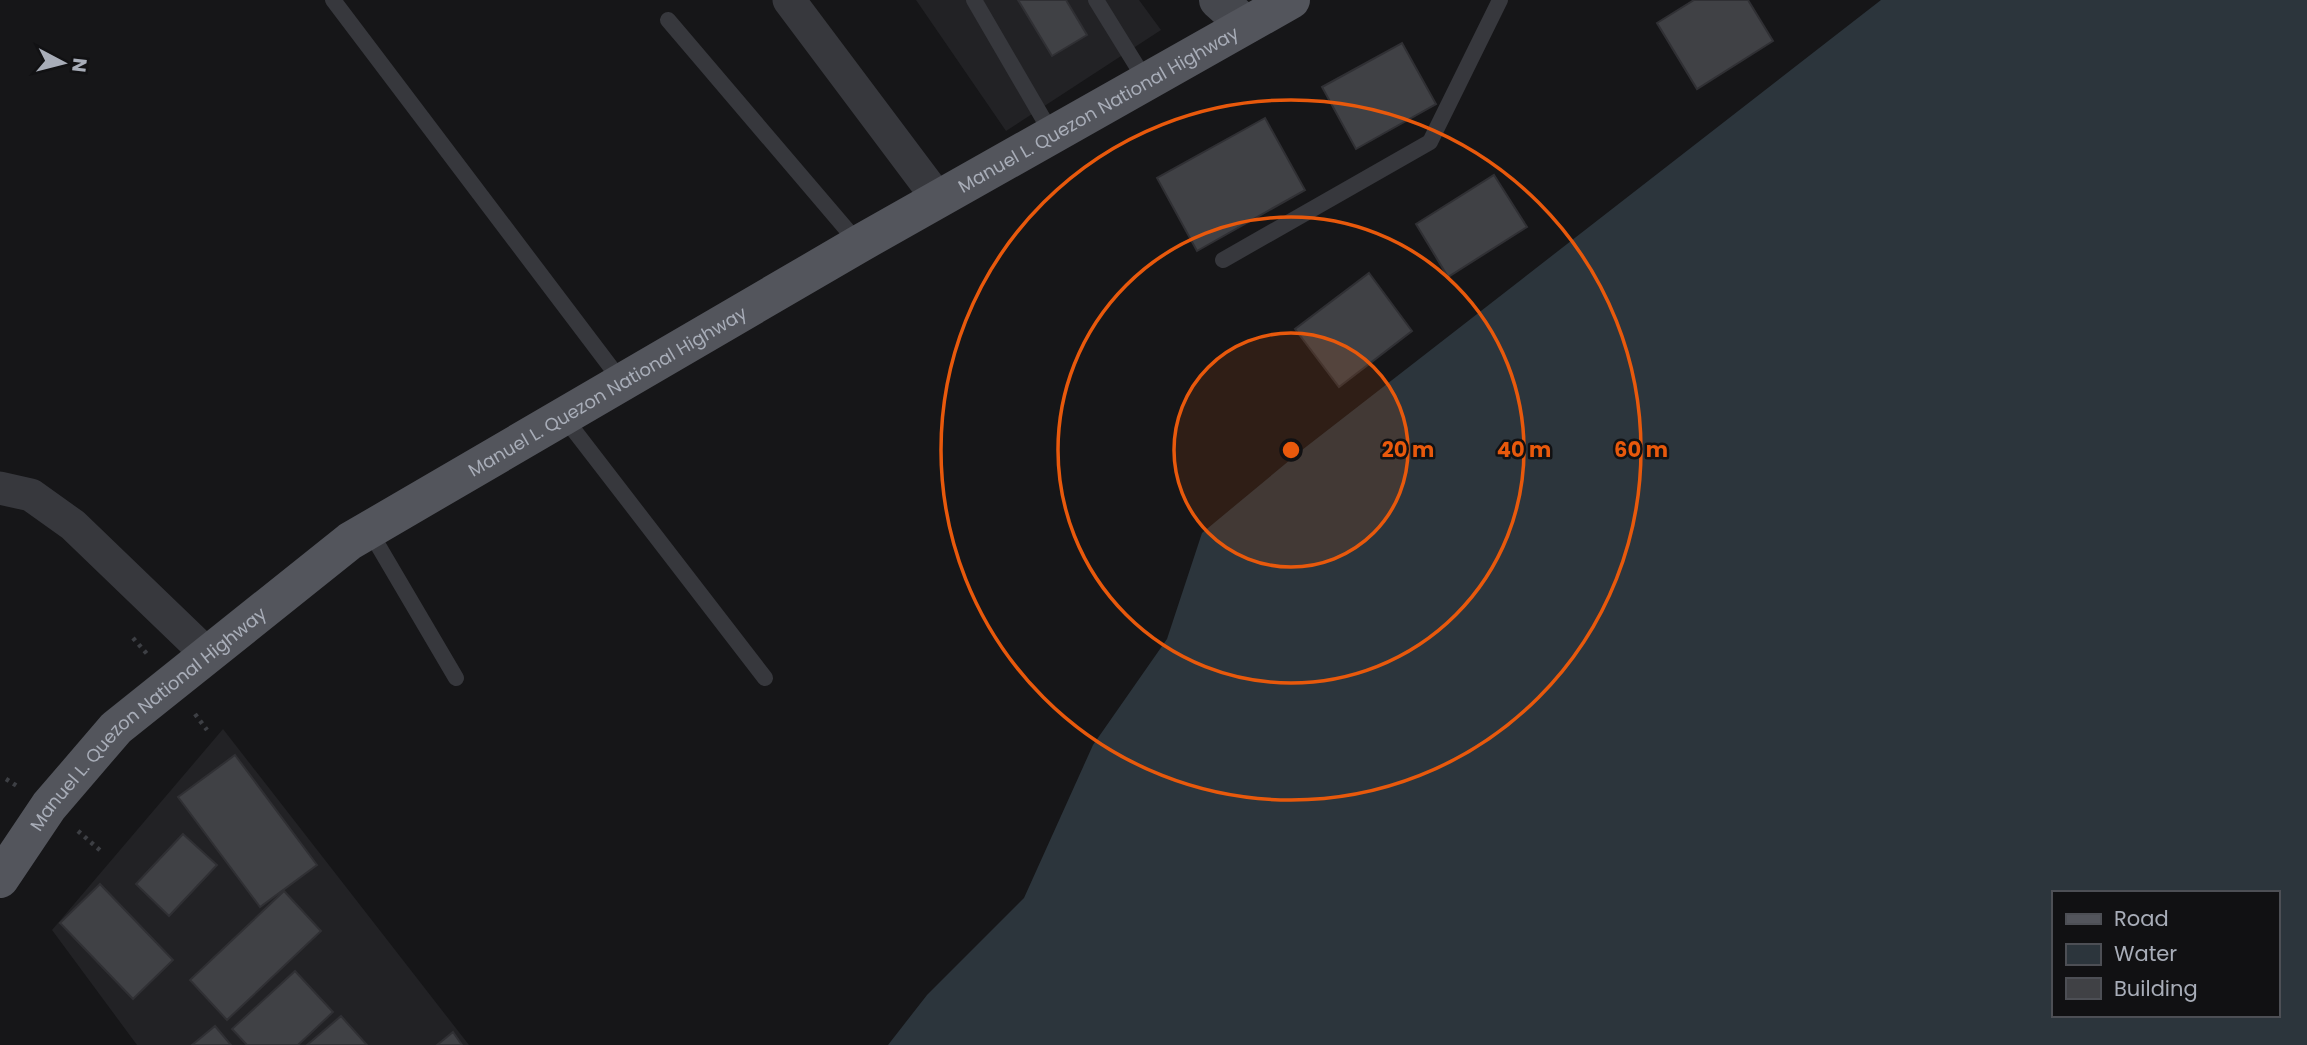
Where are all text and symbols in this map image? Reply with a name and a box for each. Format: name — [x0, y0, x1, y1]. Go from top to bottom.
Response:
street label: Manuel L. Quezon National Highway — [953, 20, 1243, 198]
north arrow — [28, 28, 98, 98]
text: N — [65, 56, 94, 74]
street label: Manuel L. Quezon National Highway — [463, 300, 751, 482]
text: 20 m — [1382, 435, 1434, 464]
text: 40 m — [1497, 435, 1551, 464]
text: 60 m — [1614, 435, 1668, 464]
centre of rings — [1279, 438, 1303, 462]
street label: Manuel L. Quezon National Highway — [23, 601, 271, 836]
legend — [2052, 891, 2279, 1017]
text: Road — [2114, 904, 2169, 933]
text: Water — [2114, 939, 2177, 968]
text: Building — [2114, 974, 2198, 1003]

